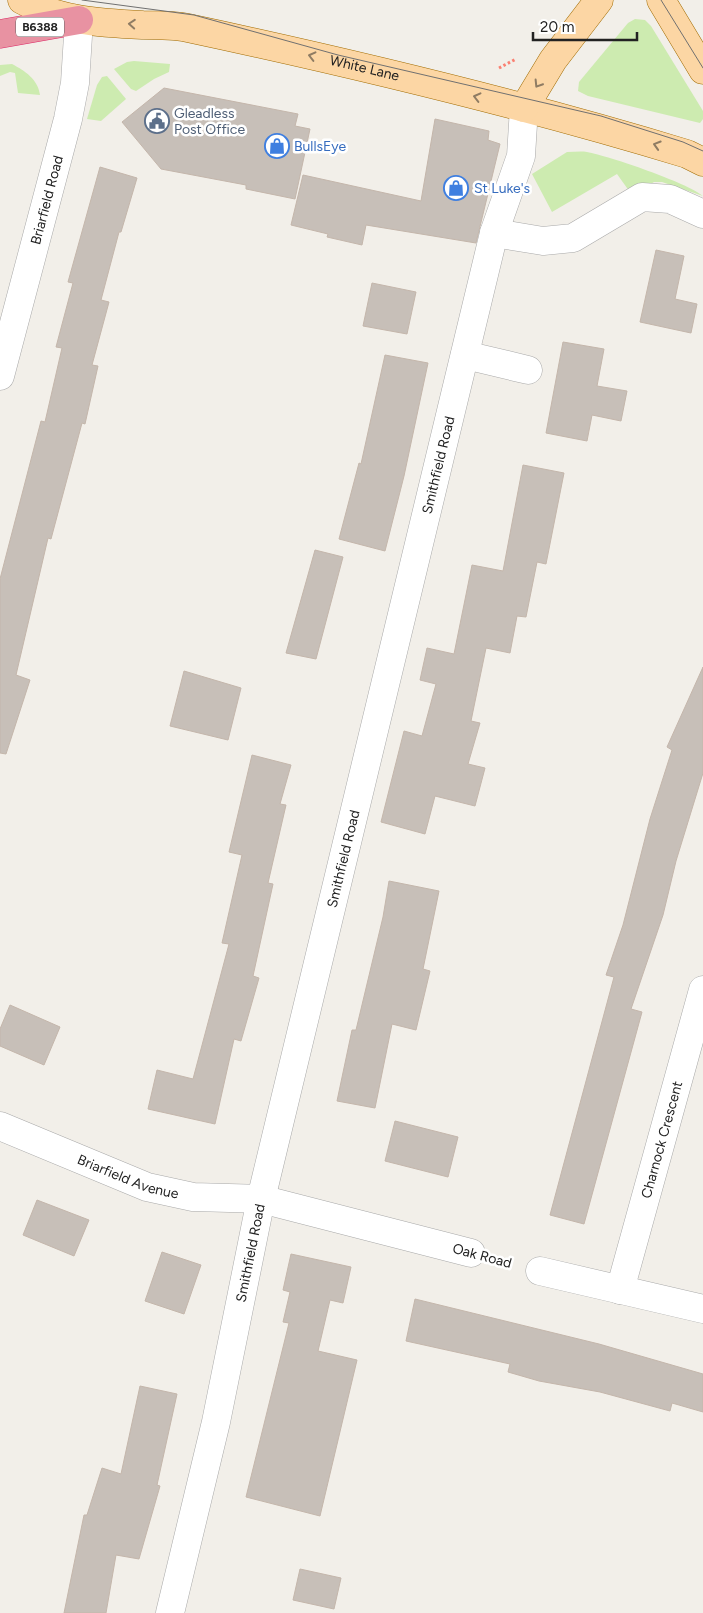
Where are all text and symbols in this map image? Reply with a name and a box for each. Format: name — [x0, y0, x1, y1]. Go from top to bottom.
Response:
scale bar — [533, 10, 637, 42]
road number: B6388 — [16, 18, 64, 36]
text: 20 m — [540, 18, 574, 36]
one-way arrow — [128, 19, 136, 30]
street label: White Lane — [328, 51, 401, 84]
one-way arrow — [308, 52, 316, 62]
one-way arrow — [535, 78, 545, 87]
one-way arrow — [472, 92, 481, 103]
place label: Gleadless Post Office — [174, 105, 245, 138]
public building icon: Gleadless Post Office — [144, 108, 170, 134]
shop icon: BullsEye — [264, 133, 290, 159]
place label: BullsEye — [294, 138, 347, 155]
one-way arrow — [654, 141, 662, 151]
street label: Briarfield Road — [27, 154, 66, 246]
shop icon: St Luke's — [443, 175, 469, 201]
place label: St Luke's — [474, 180, 530, 197]
street label: Smithfield Road — [418, 414, 458, 516]
street label: Smithfield Road — [323, 808, 363, 909]
street label: Charnock Crescent — [637, 1079, 686, 1200]
street label: Briarfield Avenue — [75, 1151, 181, 1202]
street label: Smithfield Road — [232, 1202, 268, 1304]
street label: Oak Road — [451, 1240, 513, 1272]

